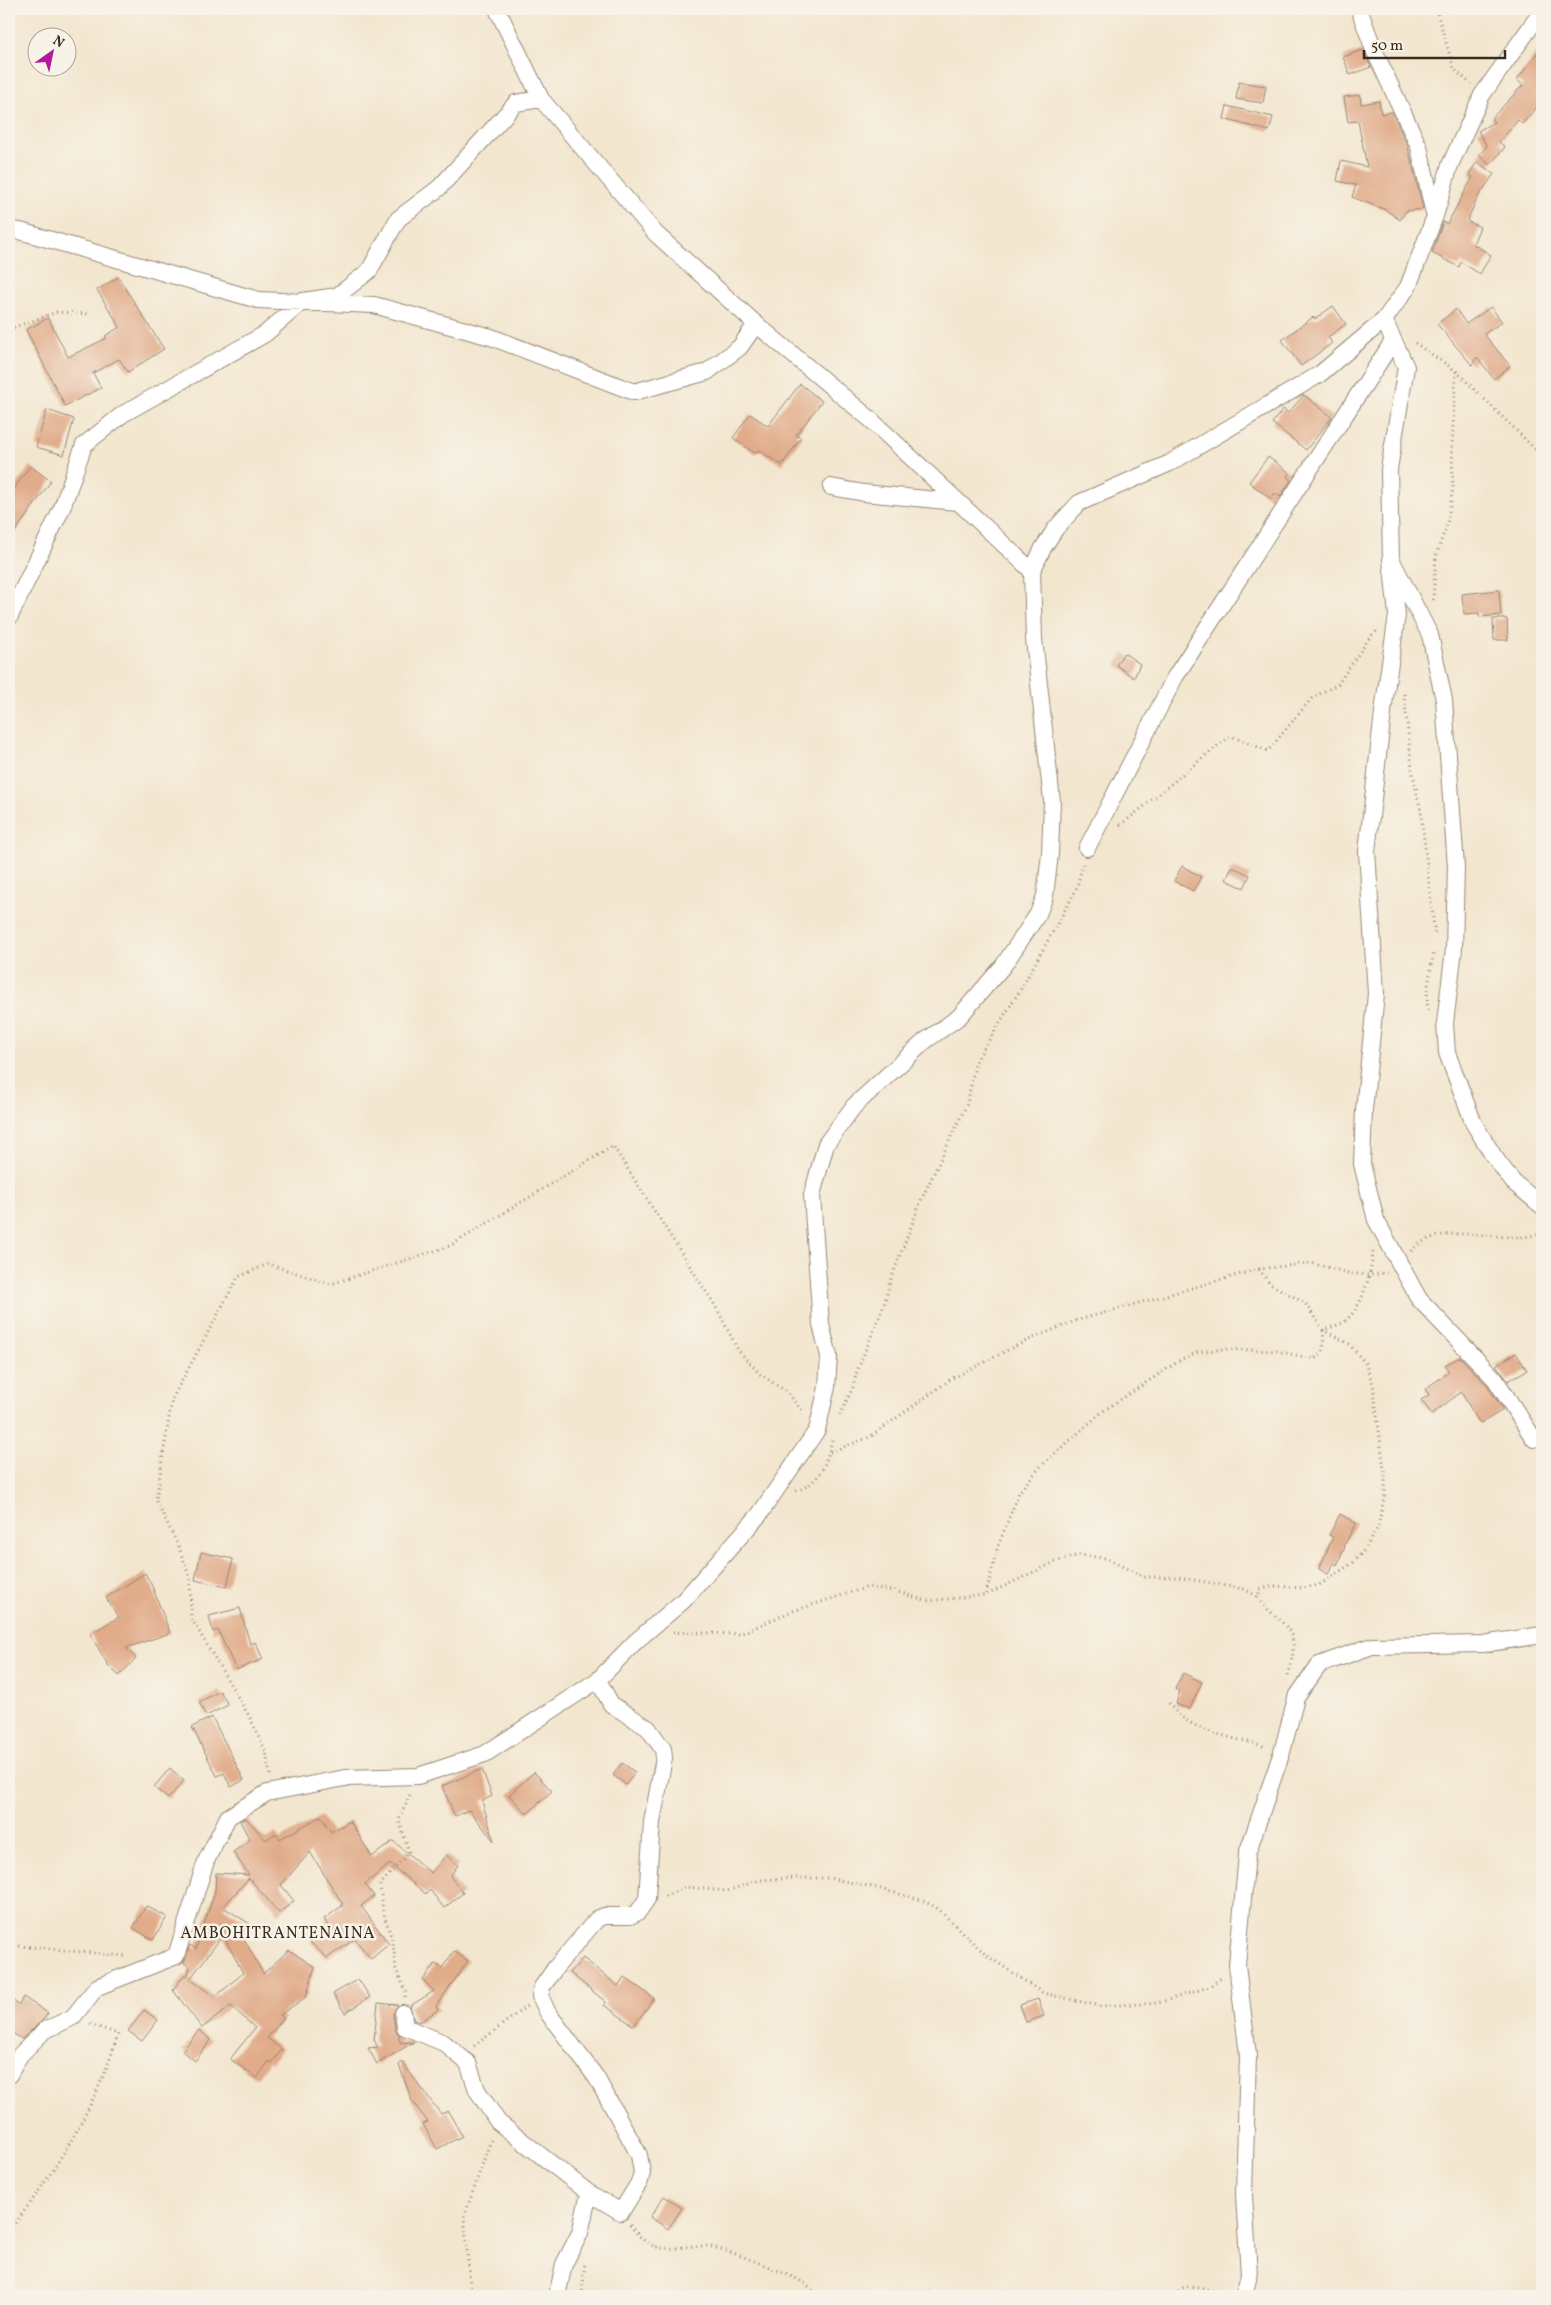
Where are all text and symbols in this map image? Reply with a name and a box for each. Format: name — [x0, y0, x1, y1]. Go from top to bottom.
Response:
north arrow — [28, 28, 78, 78]
scale bar — [1364, 28, 1505, 60]
text: N — [49, 32, 68, 53]
text: 50 m — [1371, 36, 1403, 57]
district label: AMBOHITRANTENAINA — [180, 1923, 376, 1945]

